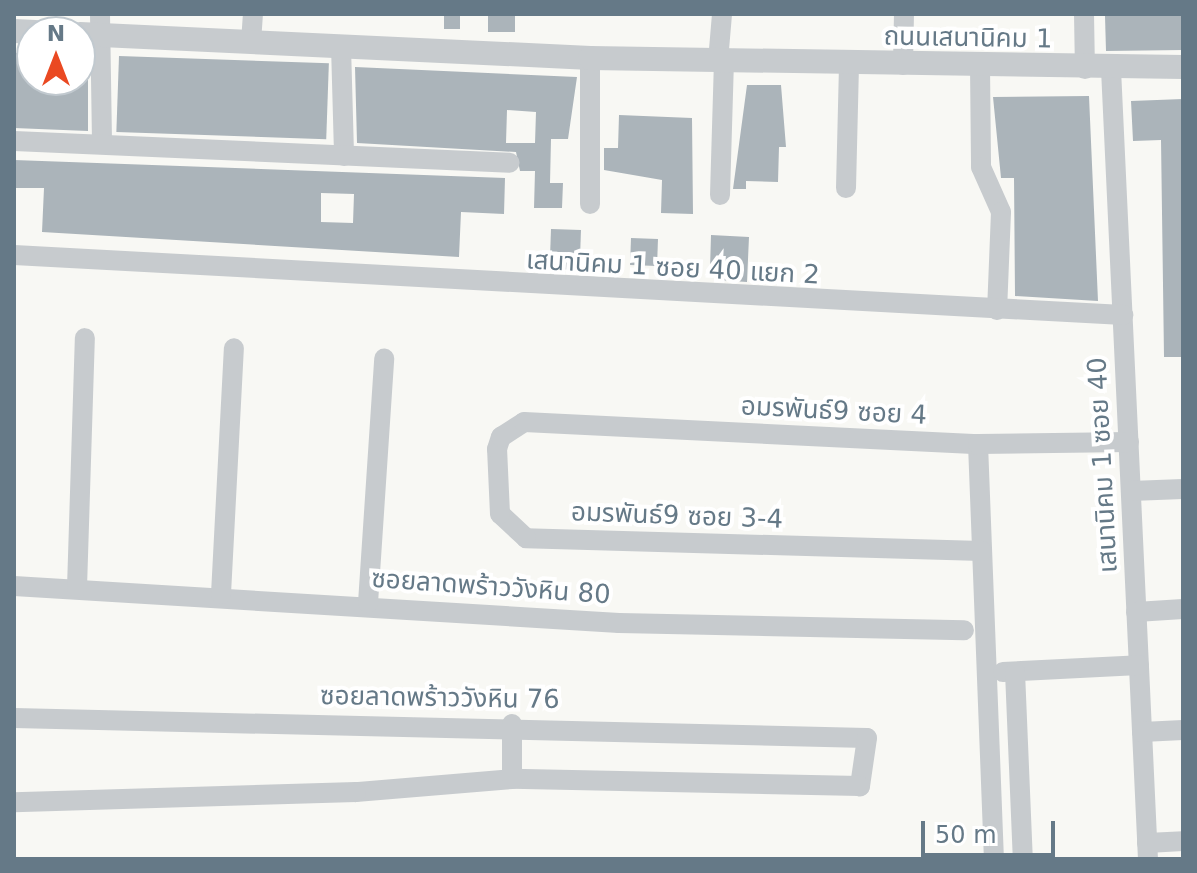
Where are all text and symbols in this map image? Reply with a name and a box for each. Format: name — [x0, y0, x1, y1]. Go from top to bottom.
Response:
north arrow — [16, 16, 96, 96]
text: N — [47, 21, 65, 46]
street label: ถนนเสนานิคม 1 — [883, 21, 1053, 55]
street label: เสนานิคม 1 ซอย 40 แยก 2 — [525, 245, 821, 291]
street label: เสนานิคม 1 ซอย 40 — [1082, 356, 1124, 574]
street label: อมรพันธ์9 ซอย 4 — [740, 391, 928, 431]
street label: อมรพันธ์9 ซอย 3-4 — [570, 497, 784, 535]
street label: ซอยลาดพร้าววังหิน 80 — [370, 563, 612, 611]
street label: ซอยลาดพร้าววังหิน 76 — [320, 680, 560, 716]
scale bar — [925, 805, 1059, 855]
text: 50 m — [935, 821, 997, 849]

